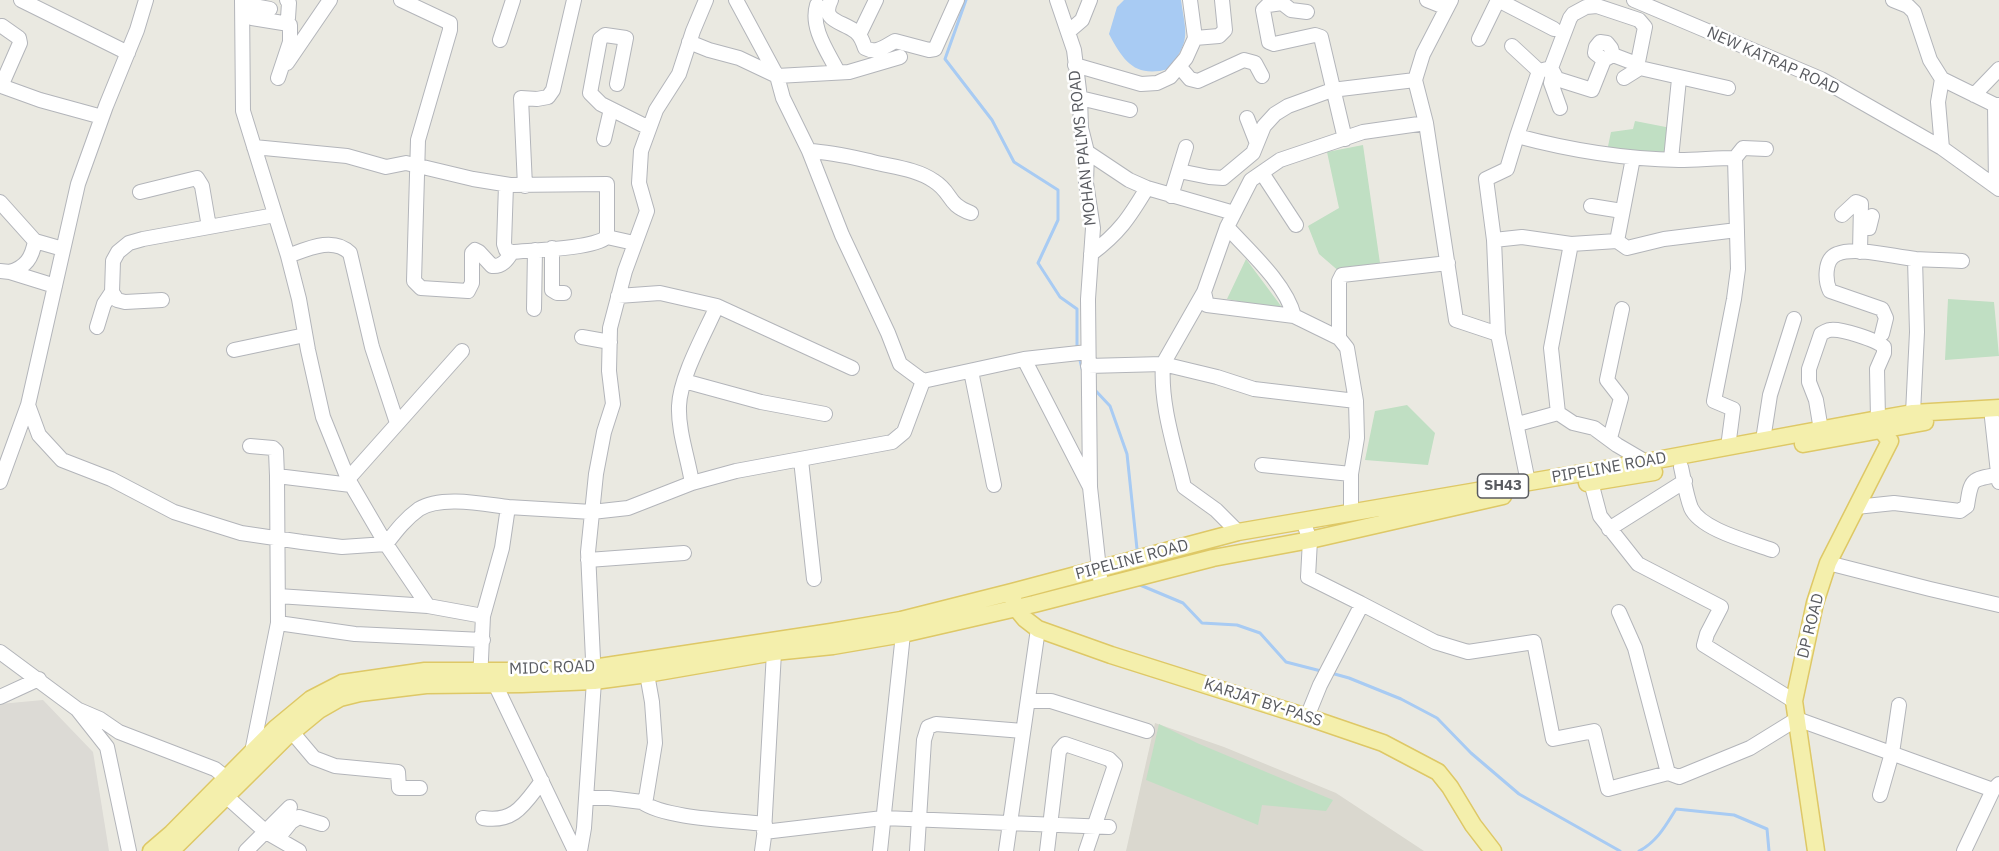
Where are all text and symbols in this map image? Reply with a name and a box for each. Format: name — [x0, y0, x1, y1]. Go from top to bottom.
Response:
street label: NEW KATRAP ROAD — [1704, 23, 1842, 99]
street label: MOHAN PALMS ROAD — [1065, 69, 1101, 227]
street label: PIPELINE ROAD — [1550, 448, 1668, 488]
road number: SH43 — [1478, 474, 1528, 498]
street label: PIPELINE ROAD — [1073, 536, 1191, 584]
street label: DP ROAD — [1794, 591, 1828, 661]
street label: MIDC ROAD — [509, 657, 595, 679]
street label: KARJAT BY-PASS — [1201, 675, 1325, 731]

